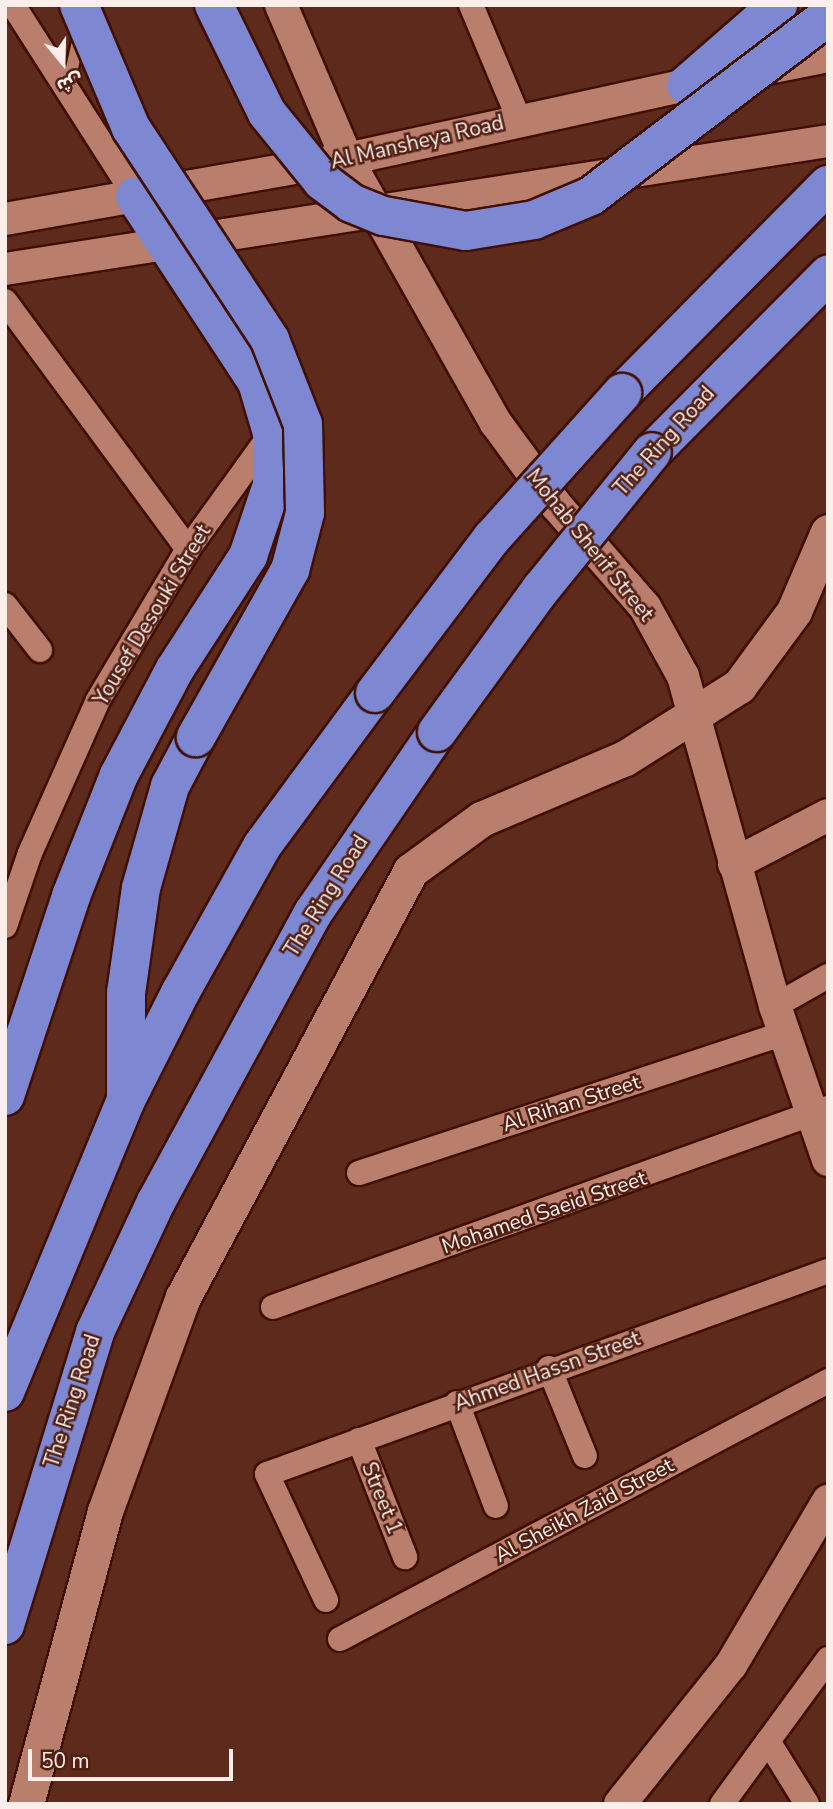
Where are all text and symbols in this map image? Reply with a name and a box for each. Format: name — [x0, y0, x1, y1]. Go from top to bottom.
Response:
north arrow — [28, 28, 98, 98]
text: ش — [53, 66, 86, 99]
street label: Al Mansheya Road — [328, 110, 506, 174]
street label: The Ring Road — [608, 381, 720, 501]
street label: Mohab Sherif Street — [521, 464, 659, 626]
street label: Yousef Desouki Street — [88, 520, 216, 710]
street label: The Ring Road — [279, 831, 373, 961]
street label: Al Rihan Street — [499, 1069, 643, 1137]
street label: Mohamed Saeid Street — [438, 1165, 650, 1259]
street label: Ahmed Hassn Street — [451, 1326, 643, 1416]
street label: The Ring Road — [39, 1331, 105, 1471]
street label: Al Sheikh Zaid Street — [490, 1452, 678, 1568]
street label: Street 1 — [356, 1458, 408, 1538]
scale bar — [32, 1736, 236, 1780]
text: 50 m — [41, 1747, 90, 1775]

